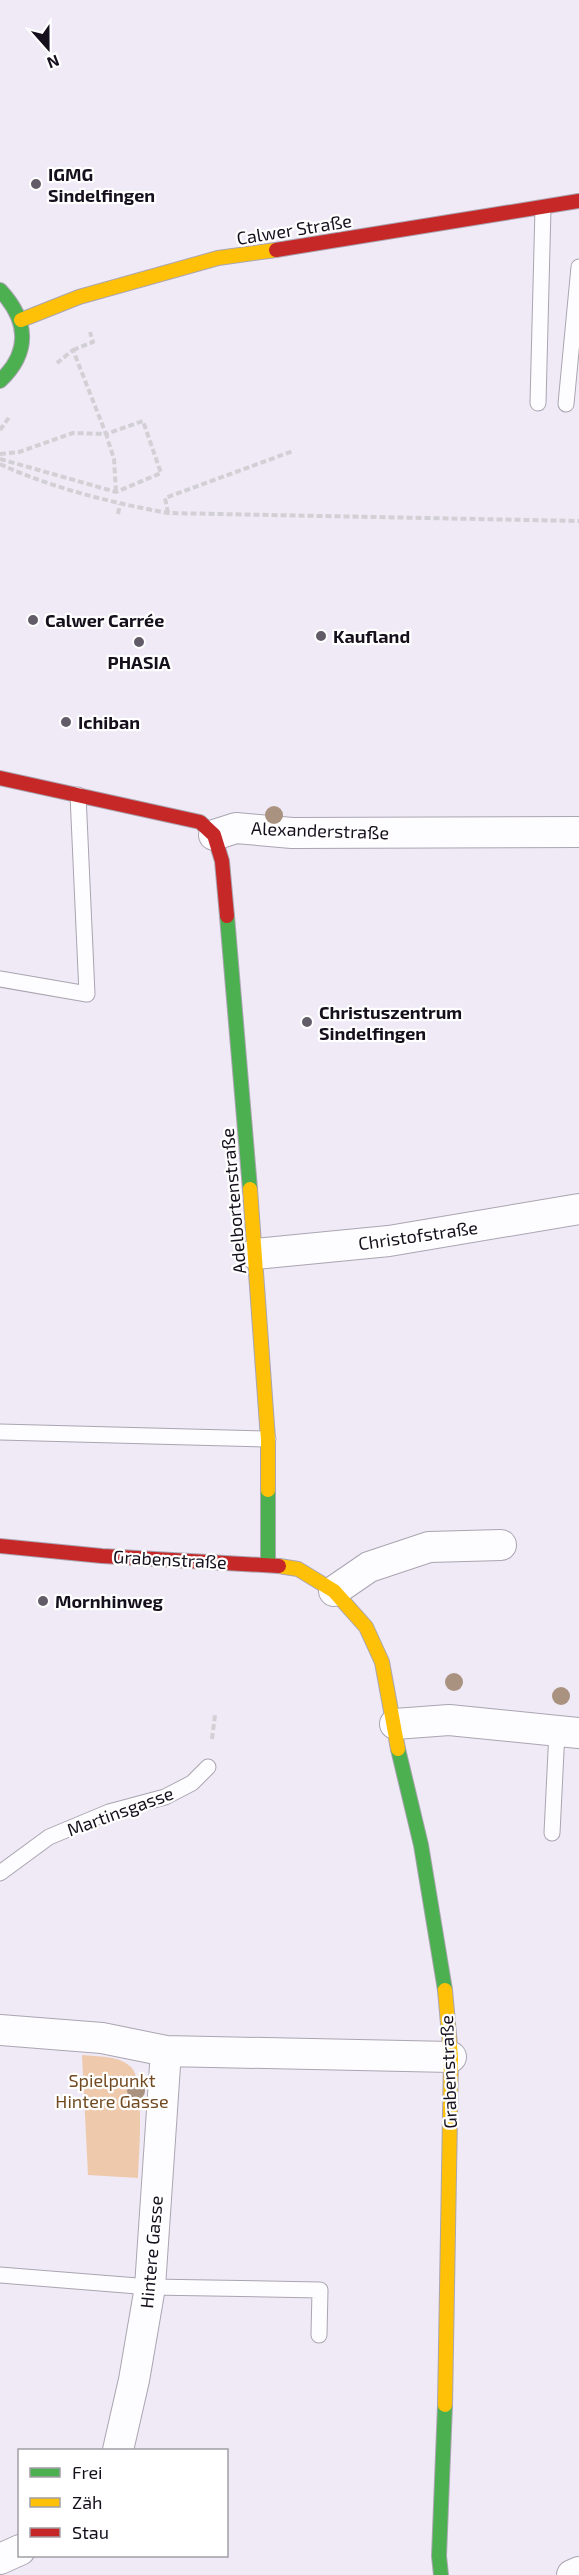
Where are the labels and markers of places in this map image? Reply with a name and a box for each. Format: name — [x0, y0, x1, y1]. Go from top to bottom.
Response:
place label: IGMG Sindelfingen — [48, 163, 155, 206]
marker: IGMG Sindelfingen — [29, 177, 43, 191]
place label: Calwer Carrée — [45, 609, 164, 631]
marker: Calwer Carrée — [26, 613, 40, 627]
place label: Kaufland — [333, 625, 410, 647]
marker: Kaufland — [314, 629, 328, 643]
marker: PHASIA — [132, 635, 146, 649]
place label: PHASIA — [108, 651, 171, 673]
place label: Ichiban — [78, 711, 140, 733]
marker: Ichiban — [59, 715, 73, 729]
place label: Christuszentrum Sindelfingen — [319, 1001, 462, 1044]
marker: Christuszentrum Sindelfingen — [300, 1015, 314, 1029]
place label: Mornhinweg — [55, 1590, 164, 1612]
marker: Mornhinweg — [36, 1594, 50, 1608]

